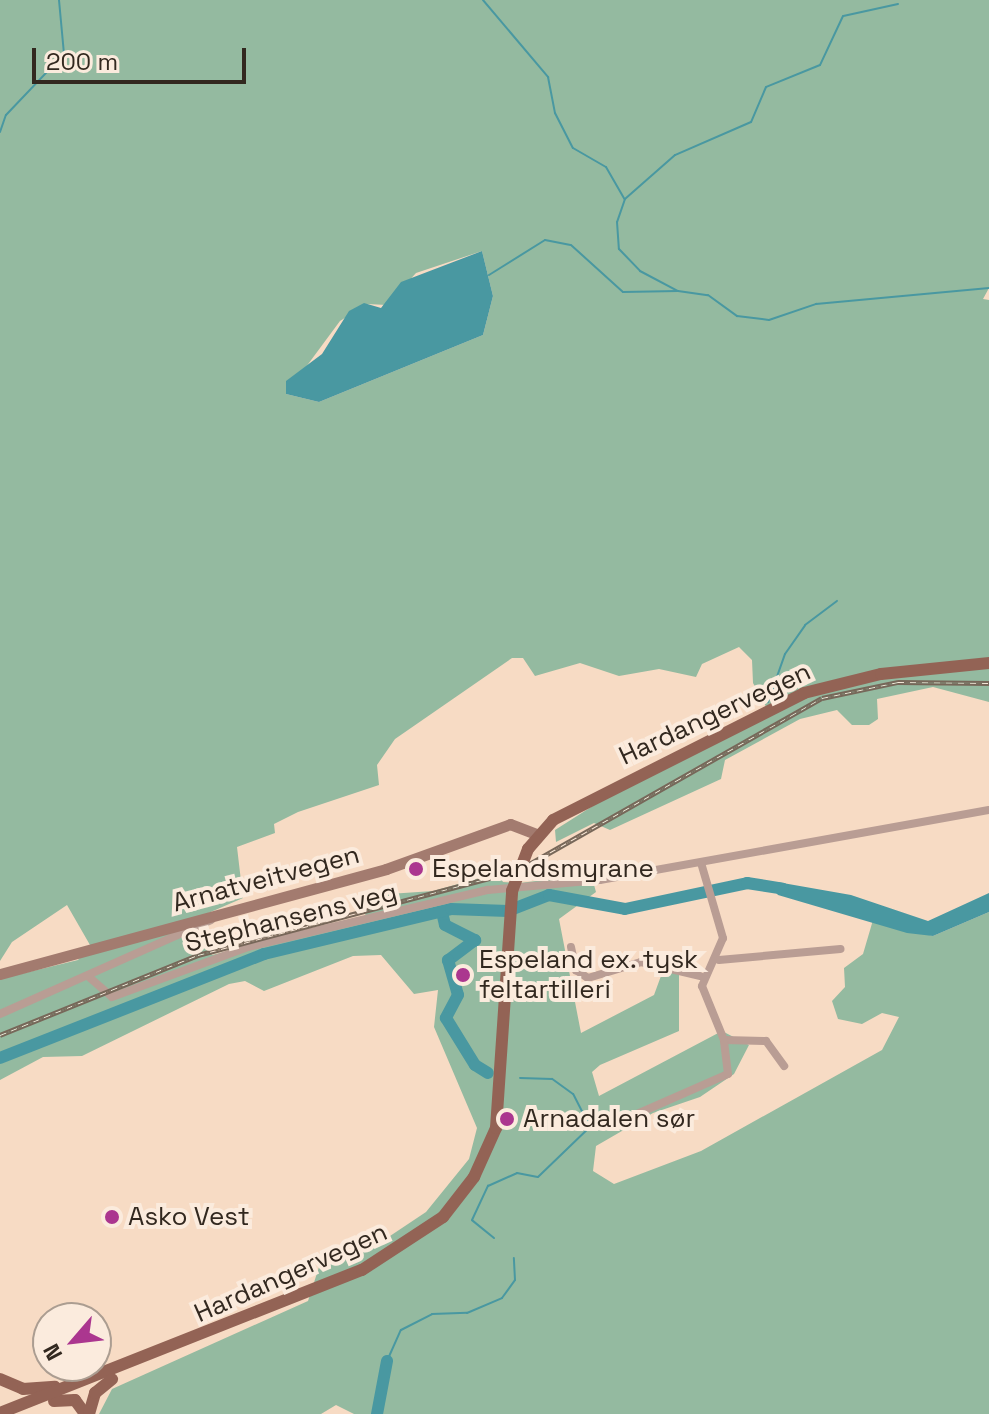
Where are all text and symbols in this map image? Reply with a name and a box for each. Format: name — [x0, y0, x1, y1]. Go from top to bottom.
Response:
scale bar — [36, 32, 250, 82]
text: 200 m — [46, 46, 118, 77]
street label: Hardangervegen — [614, 656, 816, 772]
street label: Arnatveitvegen — [169, 839, 363, 919]
place label: Espelandsmyrane — [432, 853, 654, 885]
marker: Espelandsmyrane — [407, 860, 425, 878]
street label: Stephansens veg — [182, 877, 400, 959]
place label: Espeland ex. tysk feltartilleri — [479, 944, 699, 1006]
marker: Espeland ex. tysk feltartilleri — [454, 966, 472, 984]
place label: Arnadalen sør — [523, 1103, 695, 1135]
marker: Arnadalen sør — [498, 1110, 516, 1128]
place label: Asko Vest — [128, 1201, 250, 1233]
marker: Asko Vest — [103, 1208, 121, 1226]
street label: Hardangervegen — [190, 1216, 392, 1330]
north arrow — [32, 1302, 112, 1382]
text: N — [37, 1339, 68, 1365]

